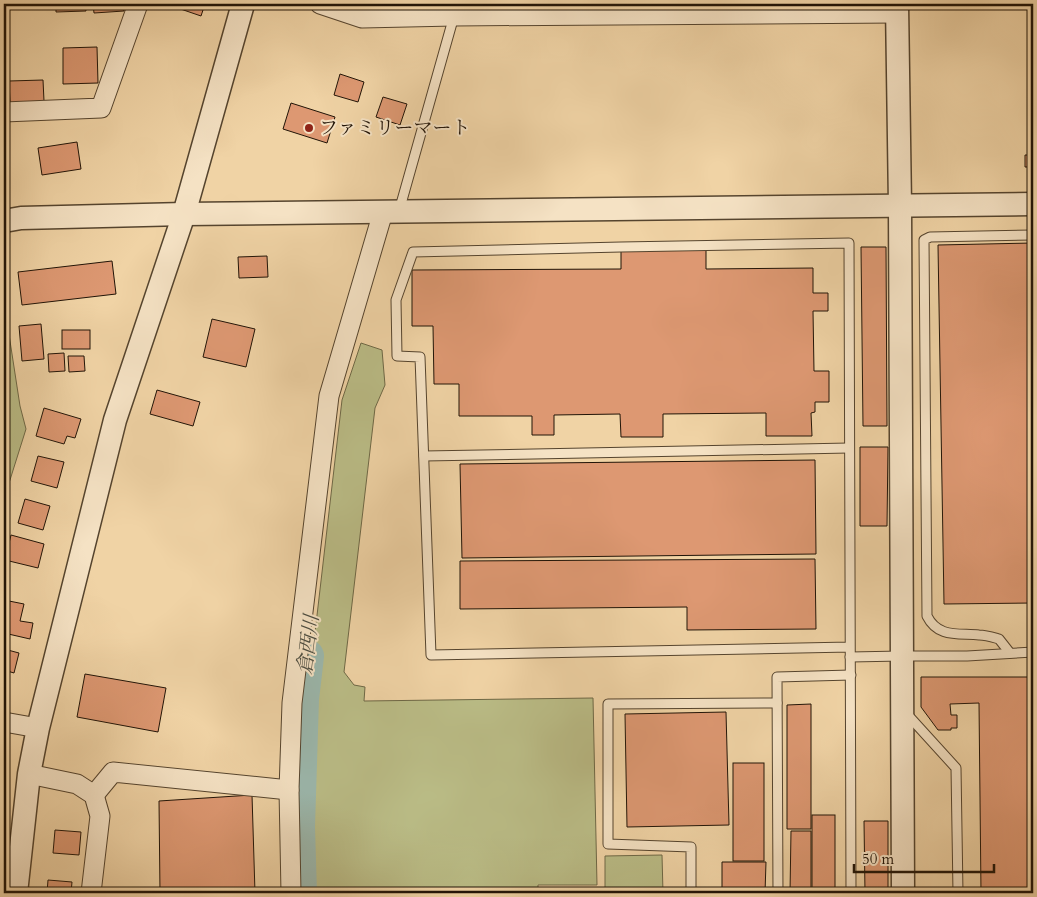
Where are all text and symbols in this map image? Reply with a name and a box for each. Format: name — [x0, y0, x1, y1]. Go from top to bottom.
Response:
place label: ファミリーマート — [319, 115, 471, 141]
marker: ファミリーマート — [303, 122, 315, 134]
water label: 倉西川 — [291, 612, 325, 676]
scale bar — [854, 842, 994, 874]
text: 50 m — [862, 849, 894, 869]

